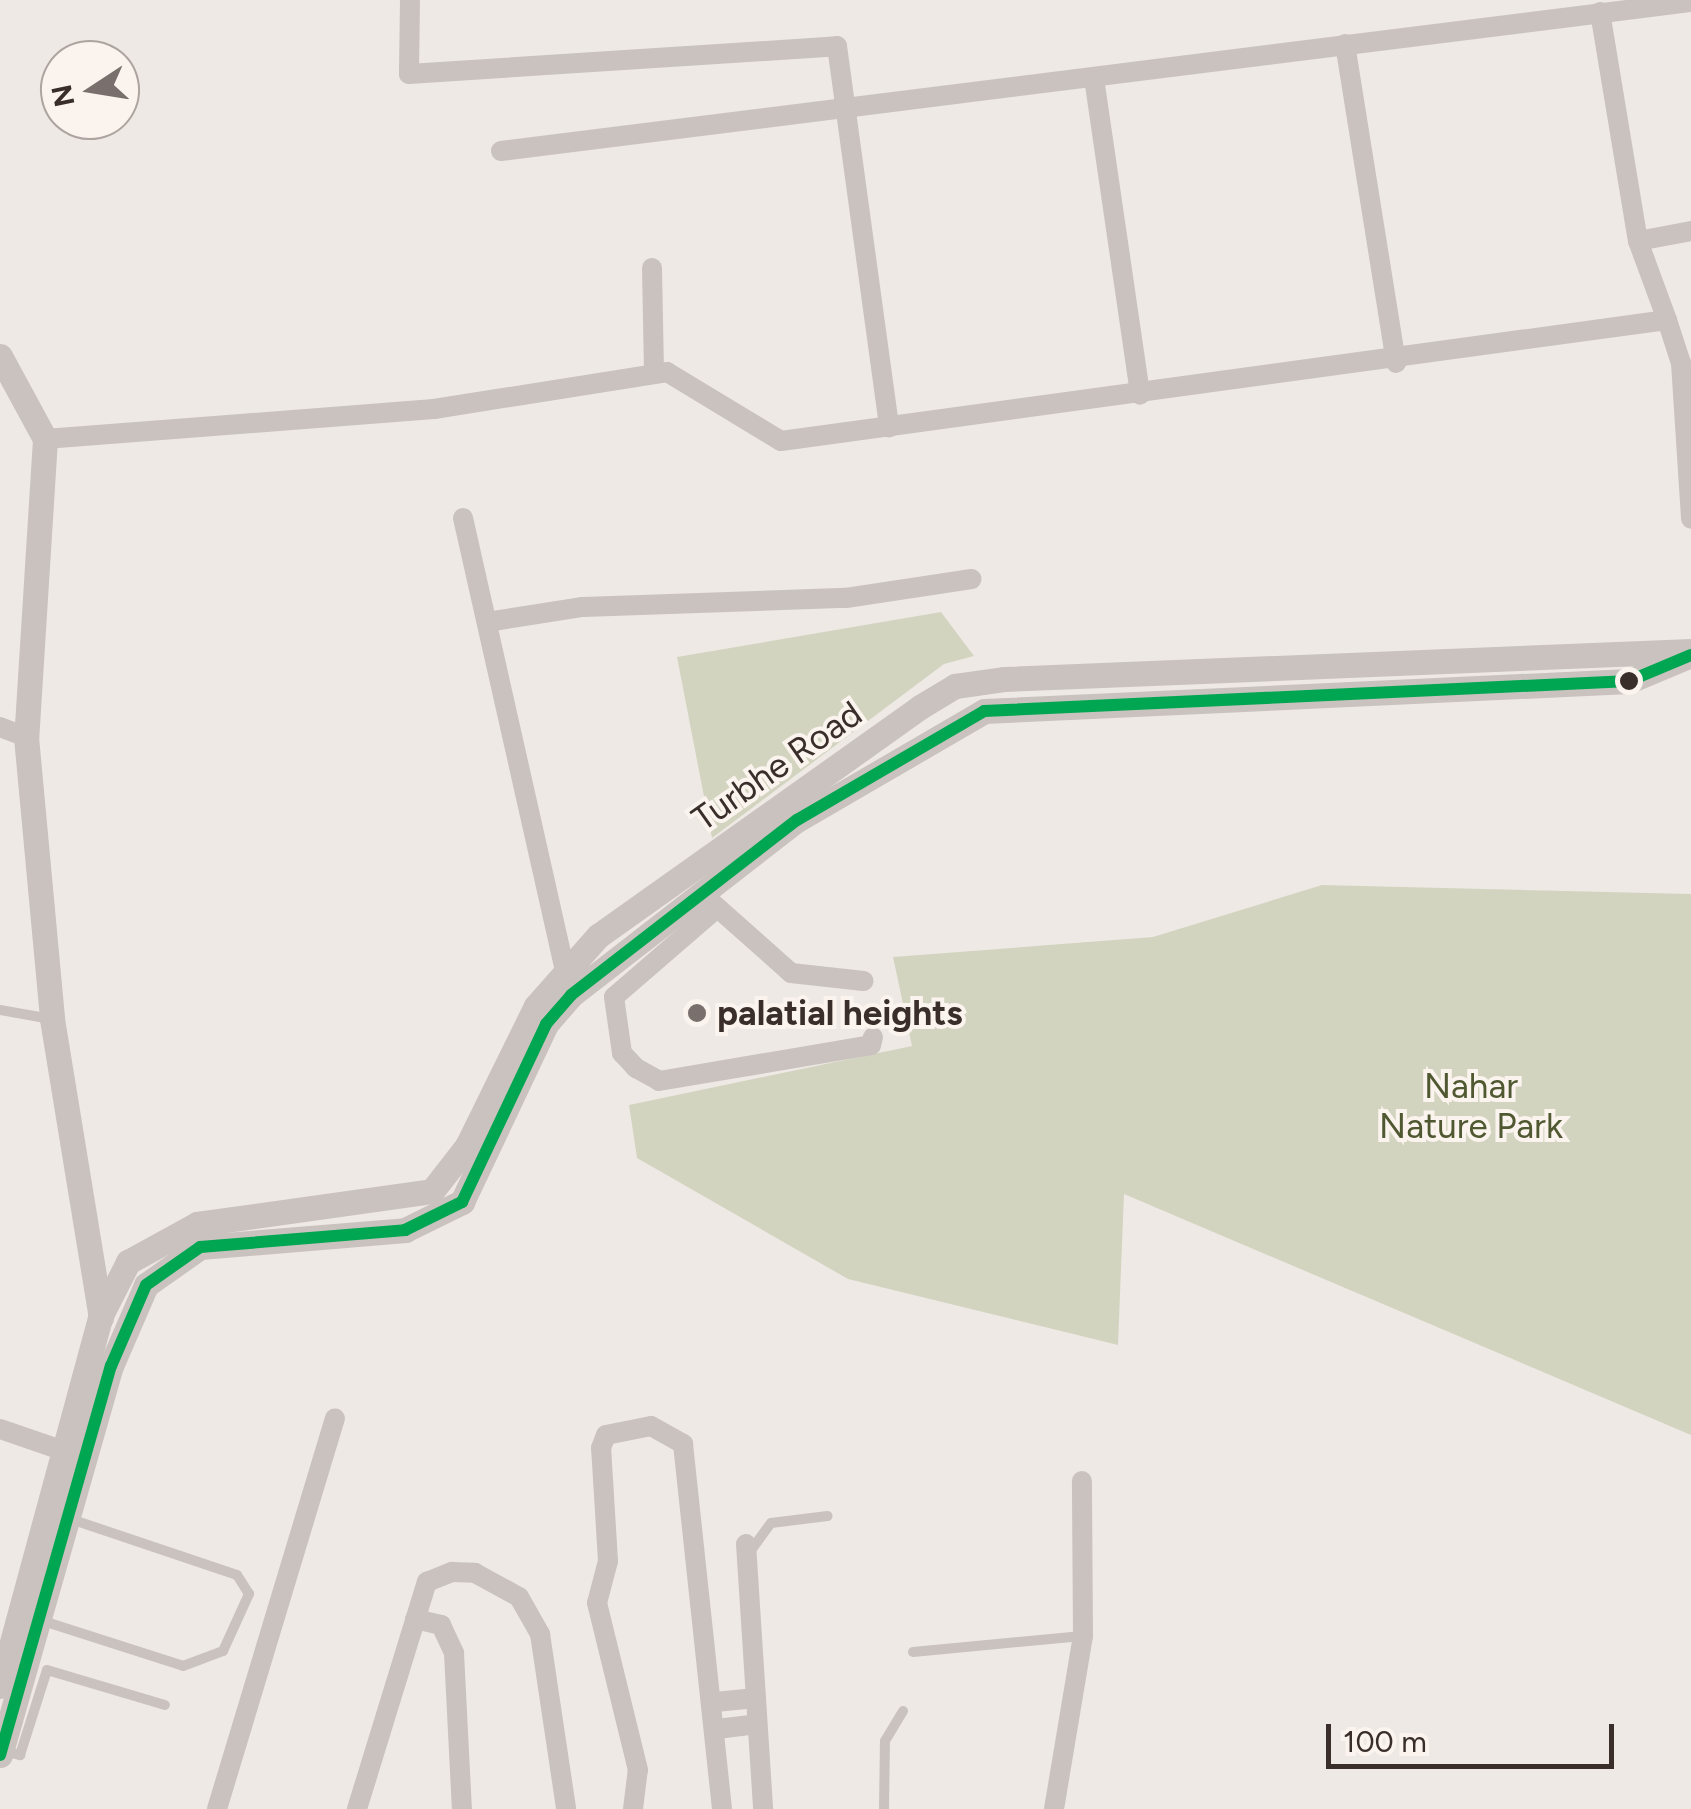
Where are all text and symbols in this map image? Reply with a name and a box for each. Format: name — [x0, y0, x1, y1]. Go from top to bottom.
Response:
north arrow — [40, 40, 140, 140]
text: N — [44, 82, 81, 110]
unlabelled marker — [1619, 671, 1639, 691]
street label: Turbhe Road — [684, 692, 870, 840]
place label: palatial heights — [717, 992, 963, 1034]
marker: palatial heights — [686, 1002, 708, 1024]
park label: Nahar Nature Park — [1379, 1065, 1563, 1147]
scale bar — [1331, 1704, 1618, 1766]
text: 100 m — [1343, 1723, 1427, 1760]

